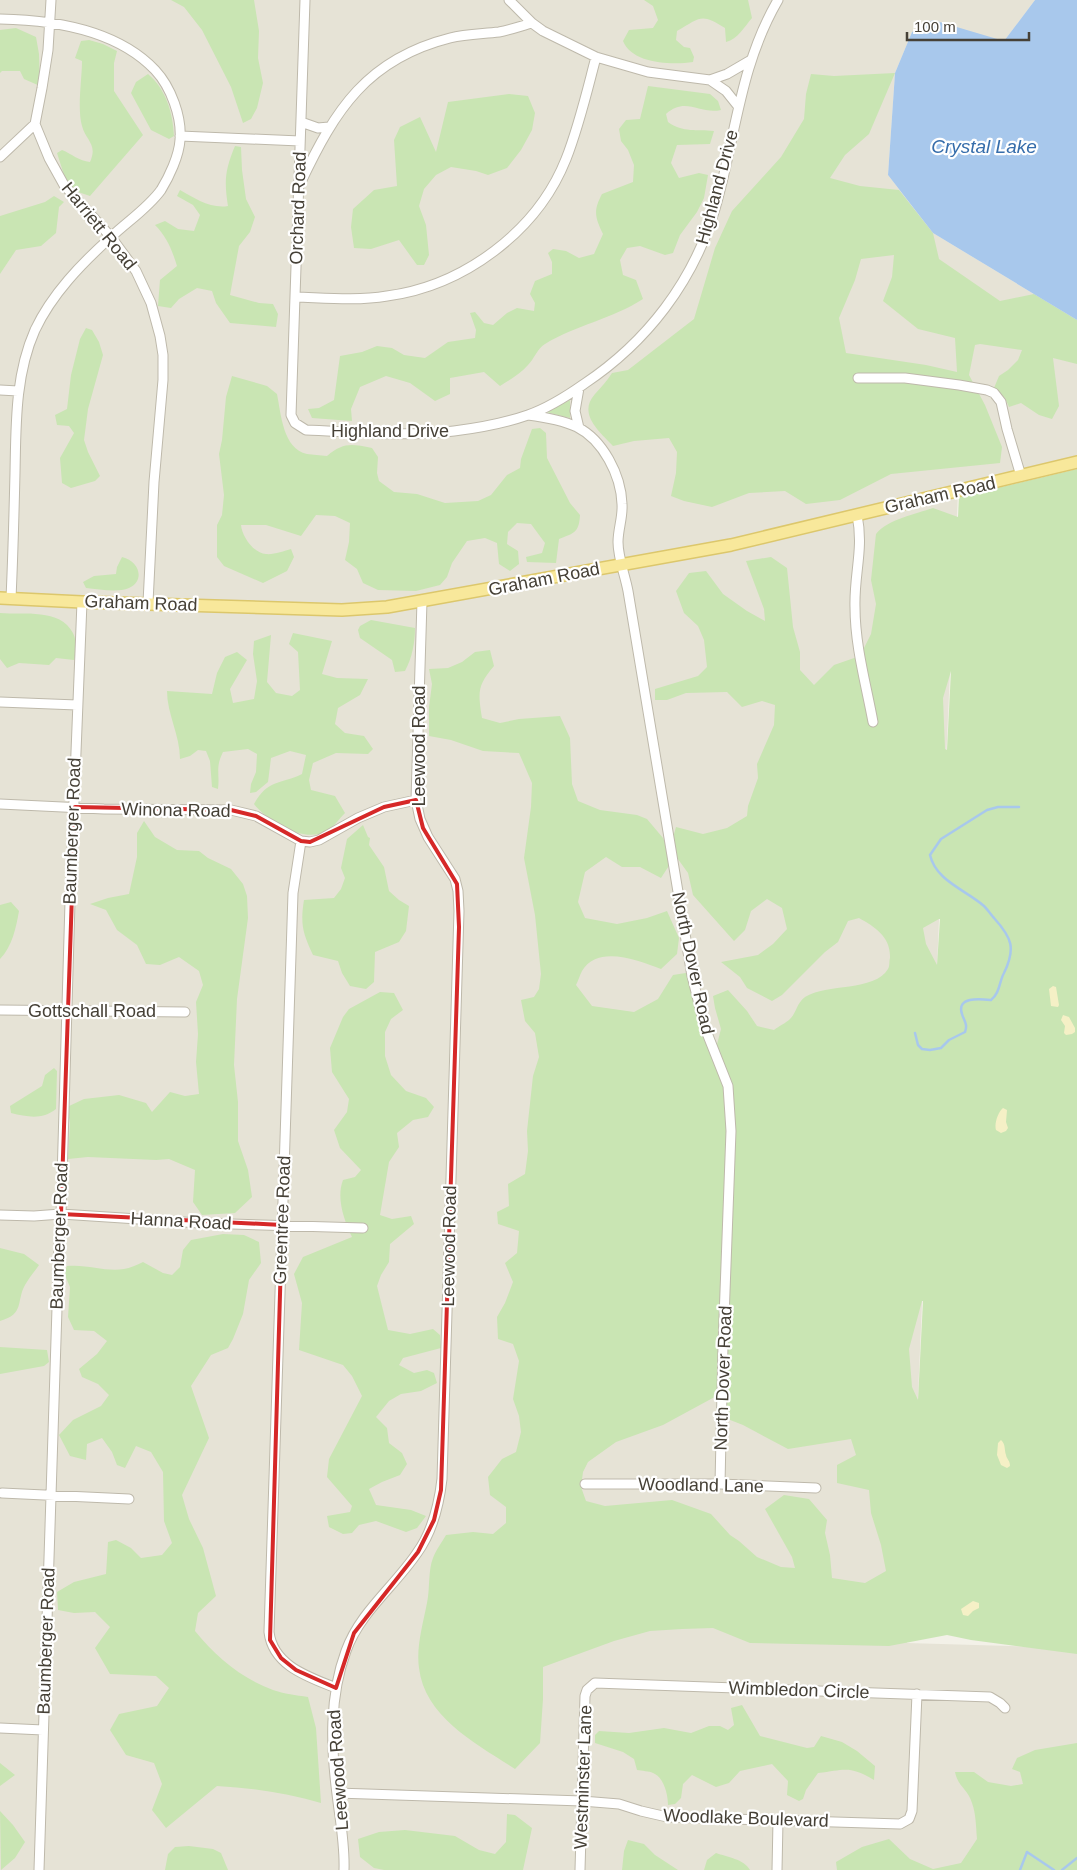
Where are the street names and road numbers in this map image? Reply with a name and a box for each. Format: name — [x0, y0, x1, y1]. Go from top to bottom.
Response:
street label: Highland Drive — [692, 127, 742, 247]
street label: Orchard Road — [286, 151, 310, 265]
street label: Harriett Road — [58, 178, 140, 274]
street label: Highland Drive — [331, 421, 449, 441]
street label: Graham Road — [883, 473, 997, 517]
street label: Graham Road — [487, 558, 601, 600]
street label: Graham Road — [84, 591, 198, 615]
street label: Leewood Road — [409, 685, 429, 807]
street label: Baumberger Road — [59, 757, 85, 905]
street label: Winona Road — [121, 799, 231, 821]
street label: North Dover Road — [668, 890, 718, 1036]
street label: Gottschall Road — [28, 1001, 156, 1021]
street label: Greentree Road — [270, 1155, 294, 1285]
street label: Baumberger Road — [46, 1162, 72, 1310]
street label: Leewood Road — [438, 1185, 460, 1307]
street label: Hanna Road — [130, 1208, 232, 1234]
street label: North Dover Road — [710, 1305, 736, 1451]
street label: Woodland Lane — [638, 1474, 764, 1496]
street label: Baumberger Road — [33, 1567, 59, 1715]
street label: Wimbledon Circle — [728, 1678, 870, 1702]
street label: Westminster Lane — [570, 1704, 596, 1850]
street label: Leewood Road — [324, 1709, 352, 1831]
street label: Woodlake Boulevard — [663, 1805, 829, 1831]

